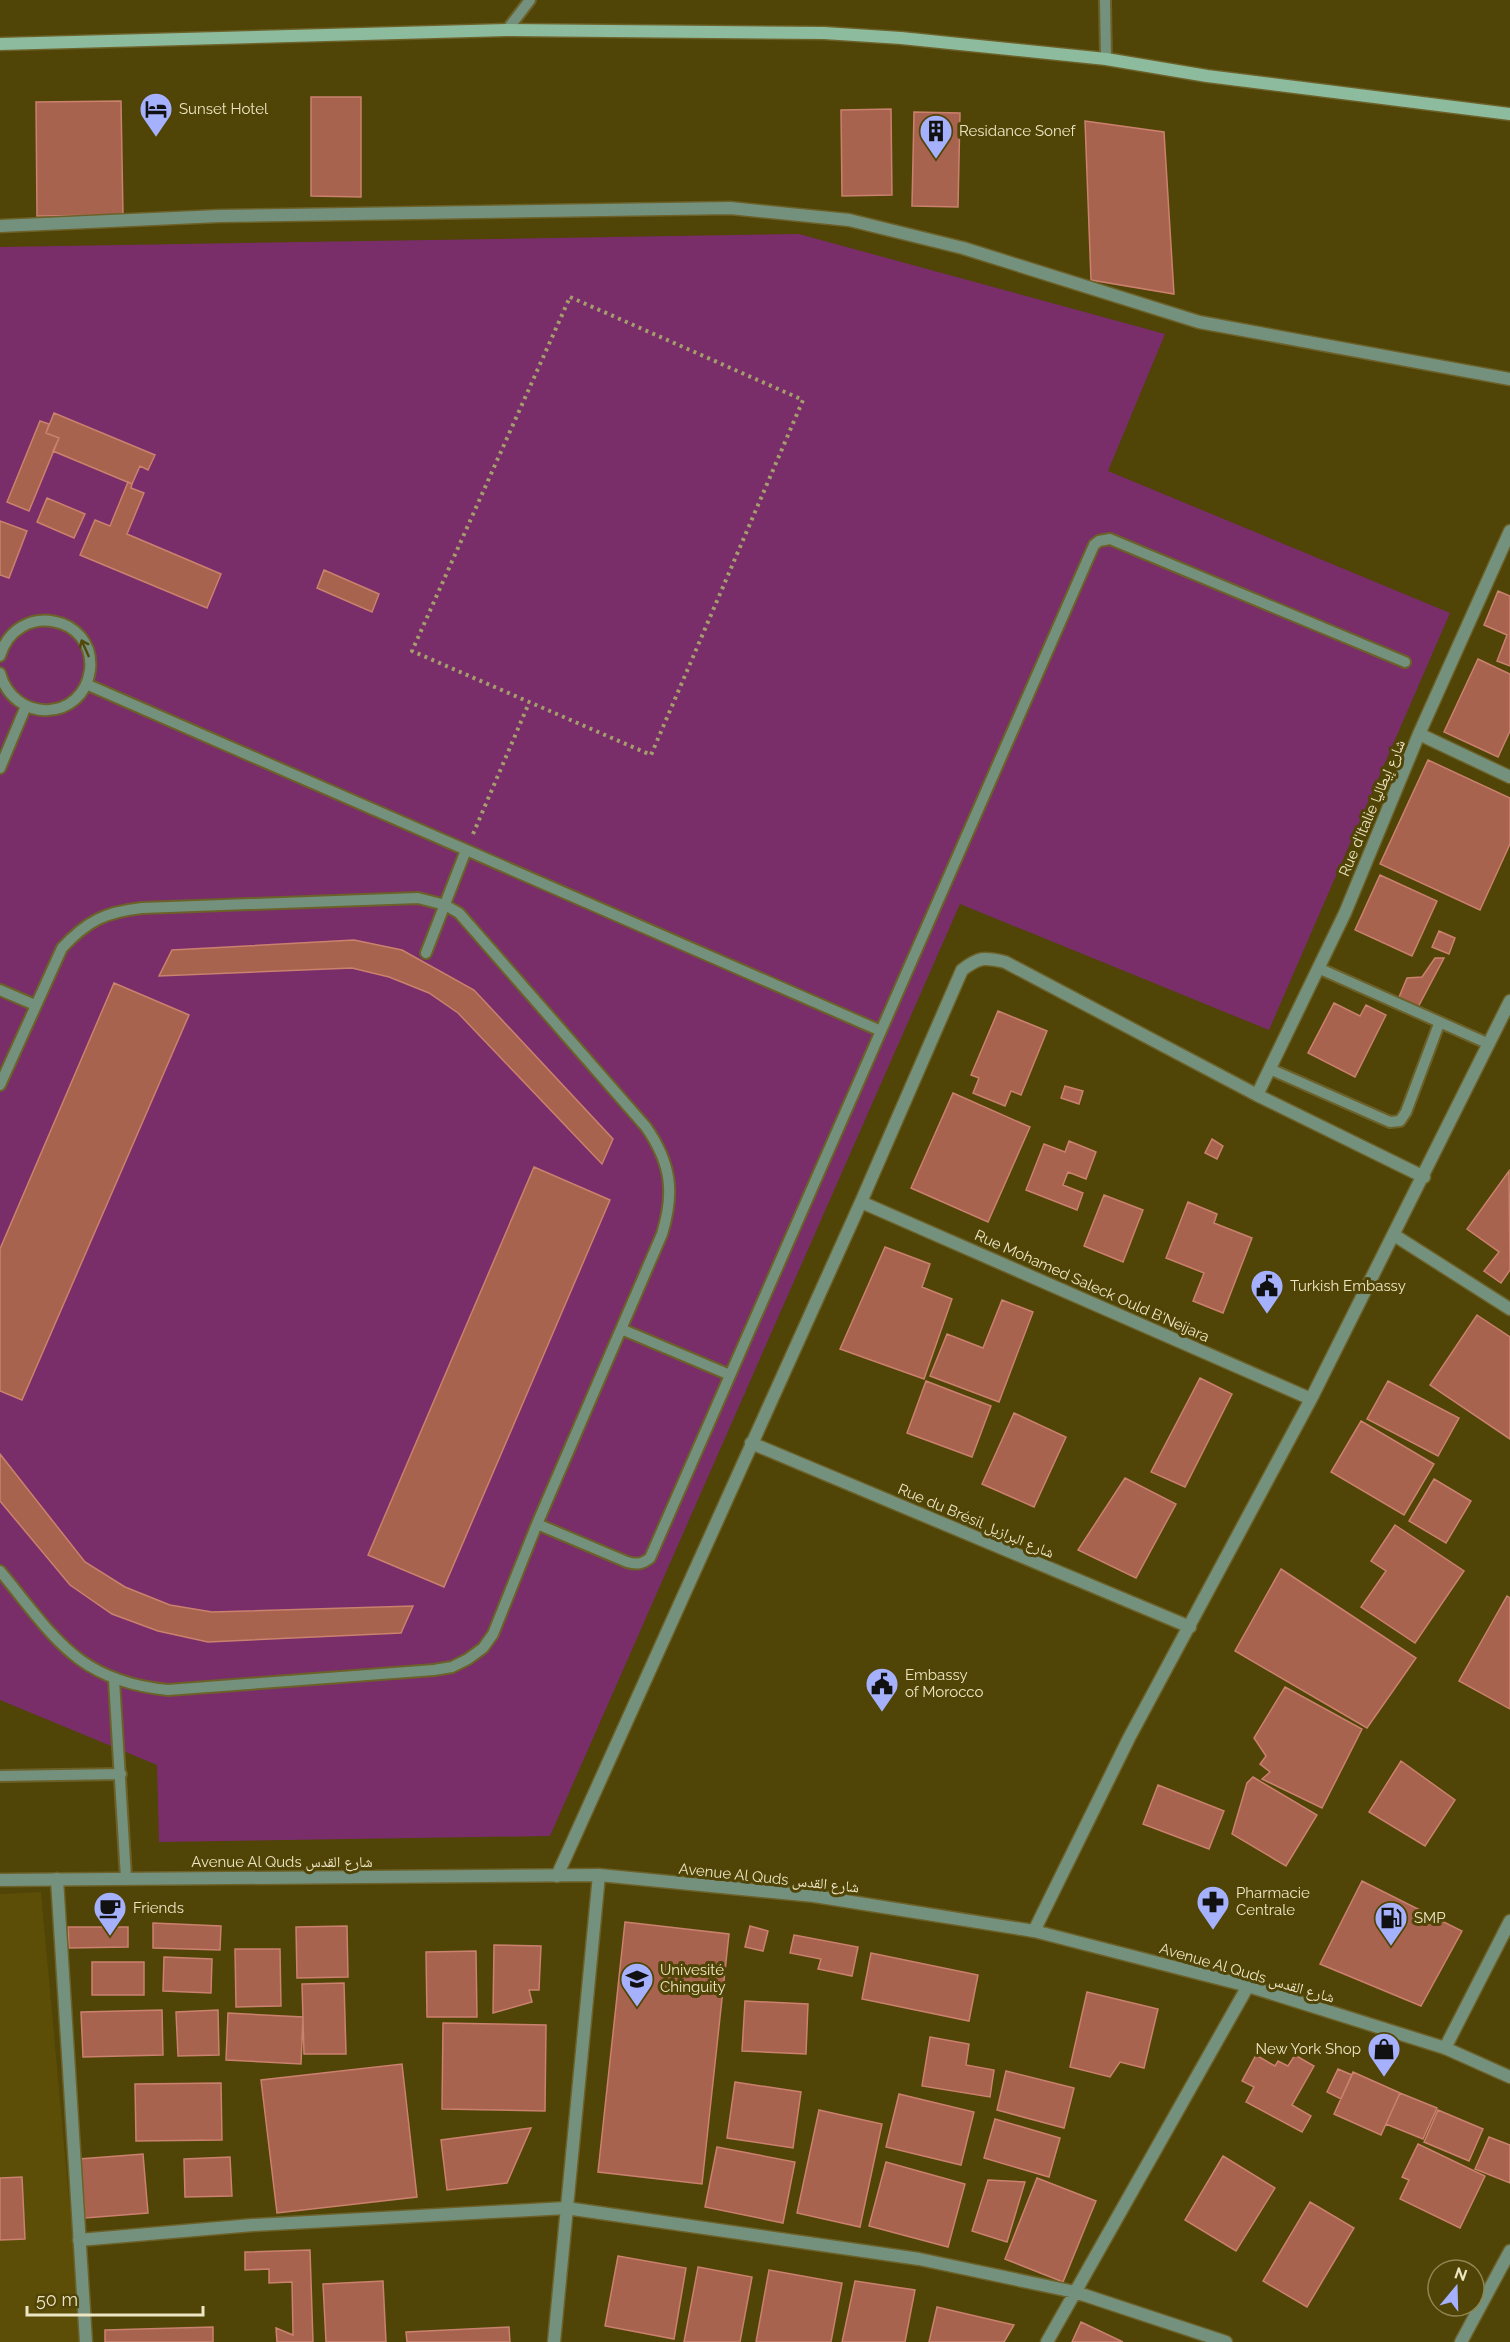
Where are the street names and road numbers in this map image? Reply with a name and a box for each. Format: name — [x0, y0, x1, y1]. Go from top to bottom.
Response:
street label: Rue d'Italie شارع إيطاليا — [1335, 737, 1410, 880]
street label: Rue Mohamed Saleck Ould B'Neijara — [972, 1226, 1212, 1346]
street label: Rue du Brésil شارع البرازيل — [895, 1480, 1057, 1563]
street label: Avenue Al Quds شارع القدس — [191, 1853, 373, 1872]
street label: Avenue Al Quds شارع القدس — [678, 1860, 860, 1897]
street label: Avenue Al Quds شارع القدس — [1157, 1939, 1337, 2008]

